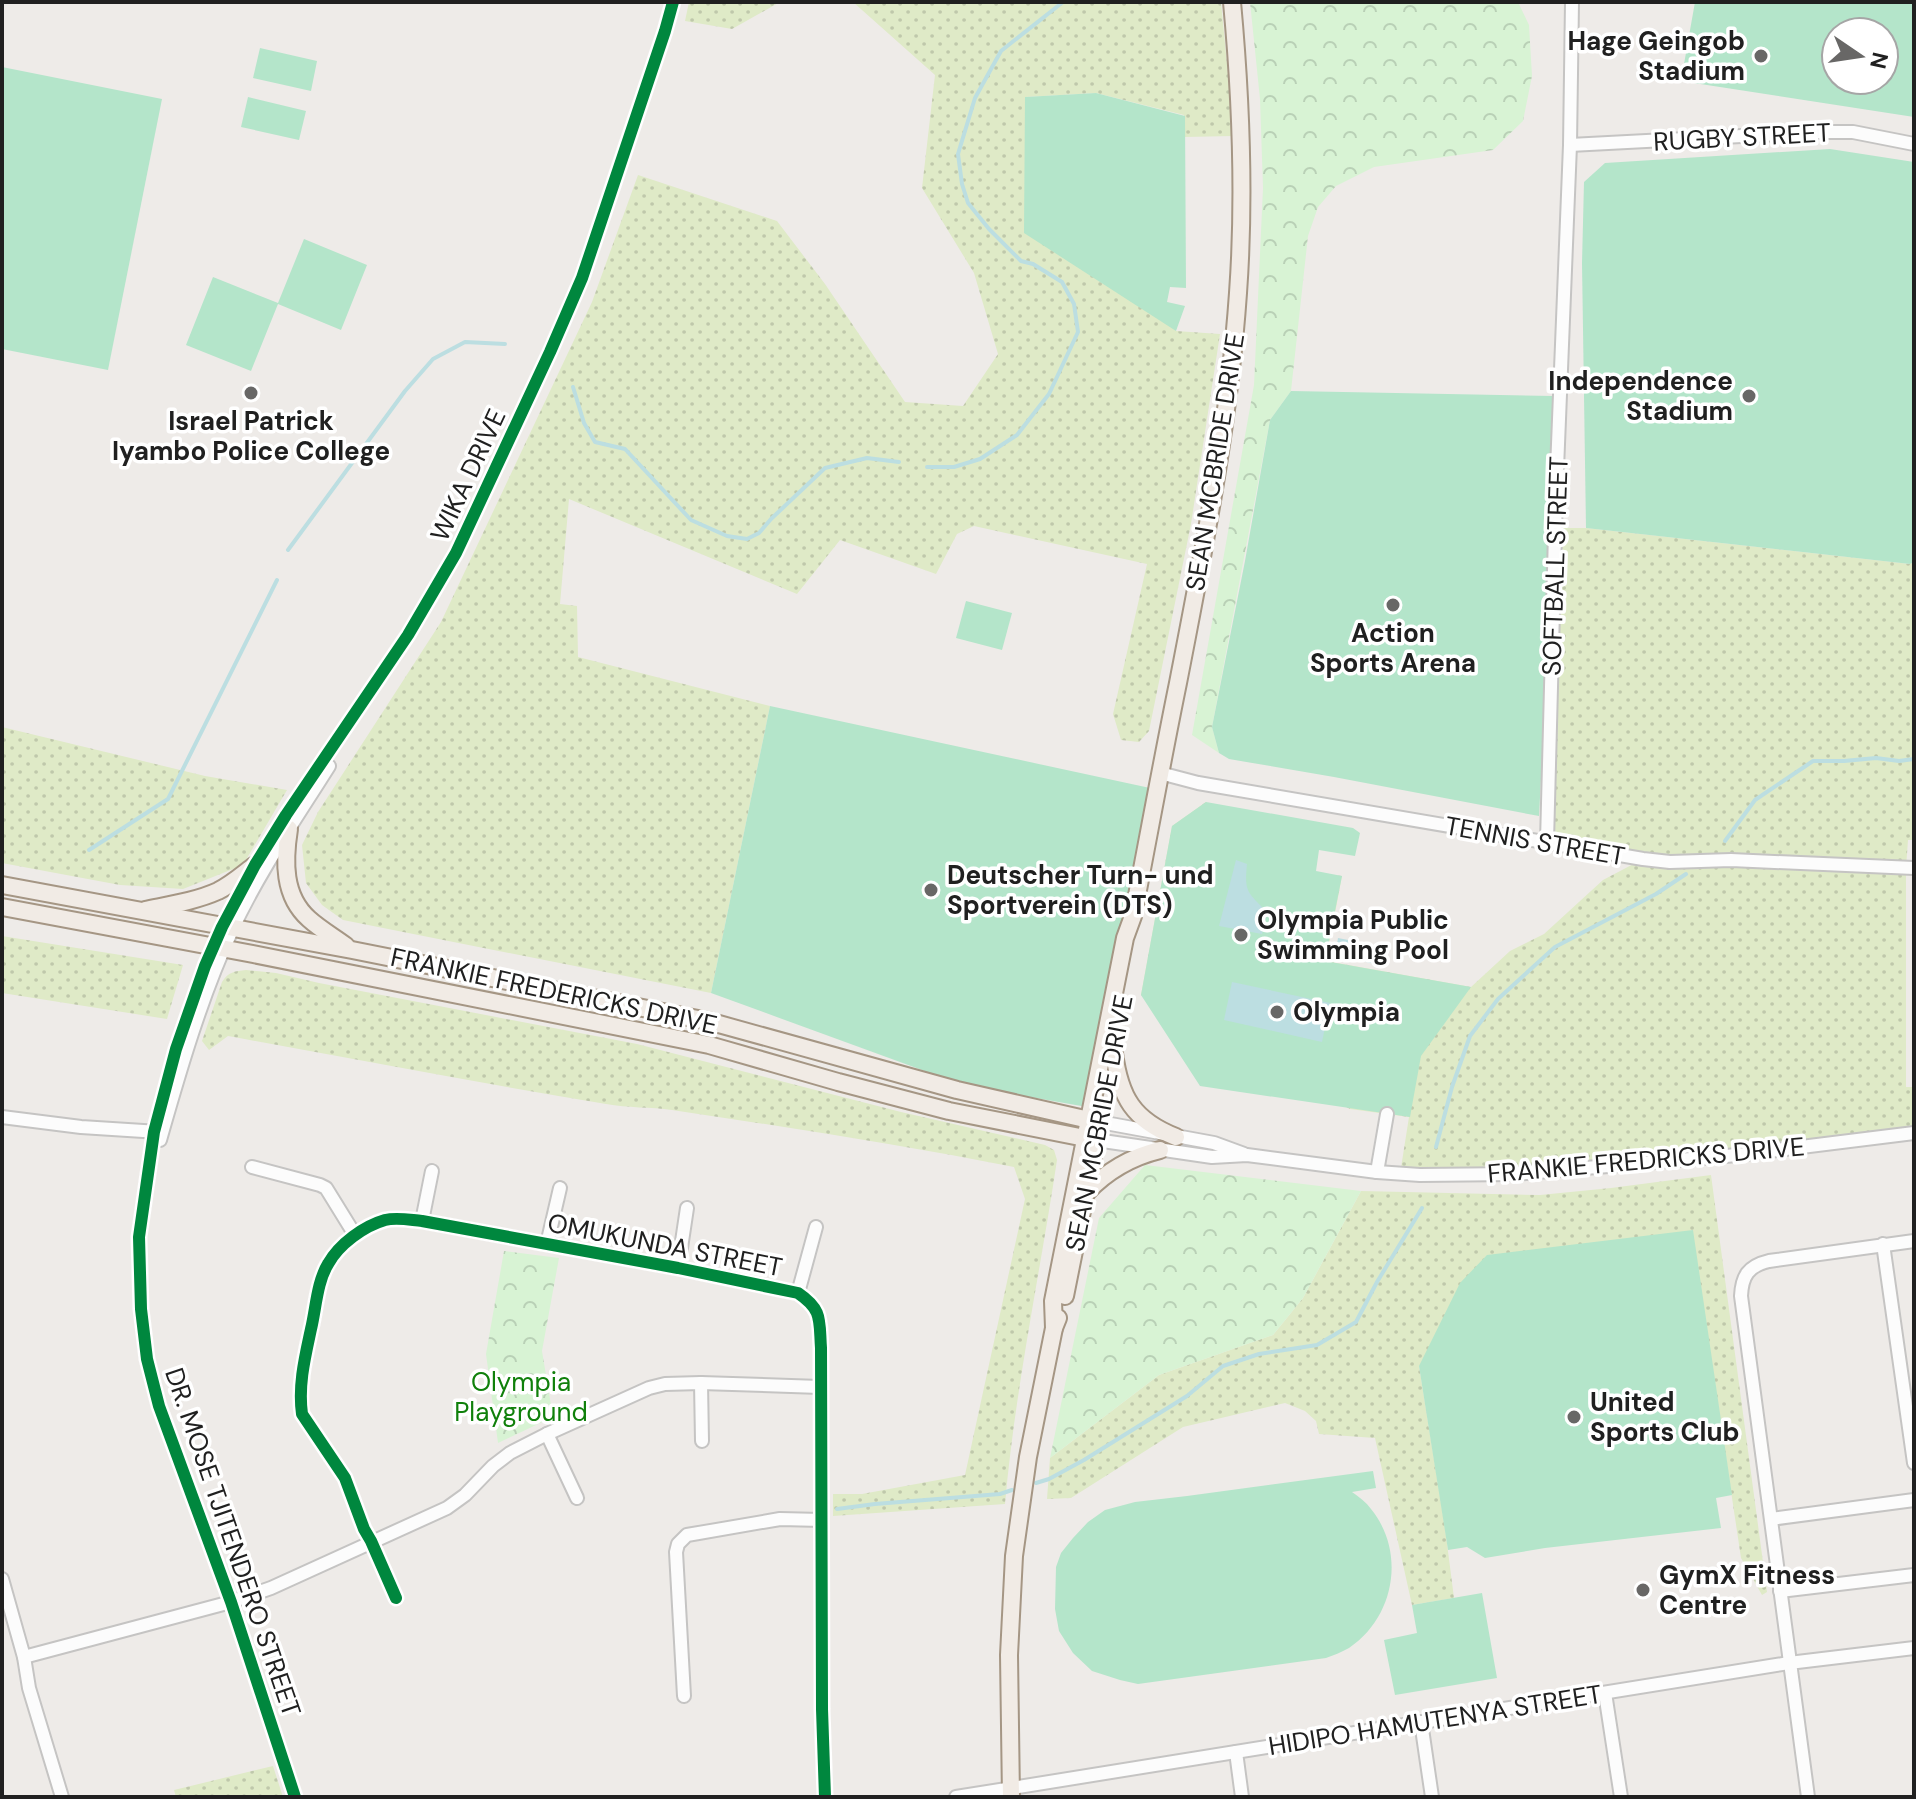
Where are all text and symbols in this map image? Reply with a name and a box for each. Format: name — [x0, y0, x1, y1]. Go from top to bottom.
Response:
north arrow — [1820, 16, 1900, 96]
place label: Hage Geingob Stadium — [1568, 24, 1745, 88]
marker: Hage Geingob Stadium — [1752, 47, 1770, 65]
text: N — [1863, 49, 1895, 71]
street label: RUGBY STREET — [1652, 115, 1832, 159]
street label: SEAN MCBRIDE DRIVE — [1178, 331, 1252, 593]
place label: Independence Stadium — [1548, 364, 1733, 428]
marker: Israel Patrick Iyambo Police College — [242, 384, 260, 402]
marker: Independence Stadium — [1740, 387, 1758, 405]
street label: WIKA DRIVE — [423, 403, 513, 547]
place label: Israel Patrick Iyambo Police College — [112, 404, 390, 468]
street label: SOFTBALL STREET — [1534, 456, 1576, 676]
marker: Action Sports Arena — [1384, 596, 1402, 614]
place label: Action Sports Arena — [1310, 616, 1476, 680]
street label: TENNIS STREET — [1442, 808, 1628, 874]
place label: Deutscher Turn- und Sportverein (DTS) — [947, 858, 1213, 922]
marker: Deutscher Turn- und Sportverein (DTS) — [922, 881, 940, 899]
place label: Olympia Public Swimming Pool — [1257, 903, 1449, 967]
marker: Olympia Public Swimming Pool — [1232, 926, 1250, 944]
street label: FRANKIE FREDERICKS DRIVE — [388, 940, 720, 1042]
street label: SEAN MCBRIDE DRIVE — [1057, 992, 1141, 1254]
place label: Olympia — [1293, 995, 1400, 1029]
marker: Olympia — [1268, 1003, 1286, 1021]
street label: FRANKIE FREDRICKS DRIVE — [1486, 1129, 1806, 1191]
street label: OMUKUNDA STREET — [545, 1206, 785, 1284]
street label: DR. MOSE TJITENDERO STREET — [157, 1363, 309, 1721]
park label: Olympia Playground — [454, 1365, 588, 1429]
place label: United Sports Club — [1590, 1385, 1740, 1449]
marker: United Sports Club — [1565, 1408, 1583, 1426]
place label: GymX Fitness Centre — [1659, 1558, 1835, 1622]
marker: GymX Fitness Centre — [1634, 1581, 1652, 1599]
street label: HIDIPO HAMUTENYA STREET — [1266, 1677, 1604, 1763]

